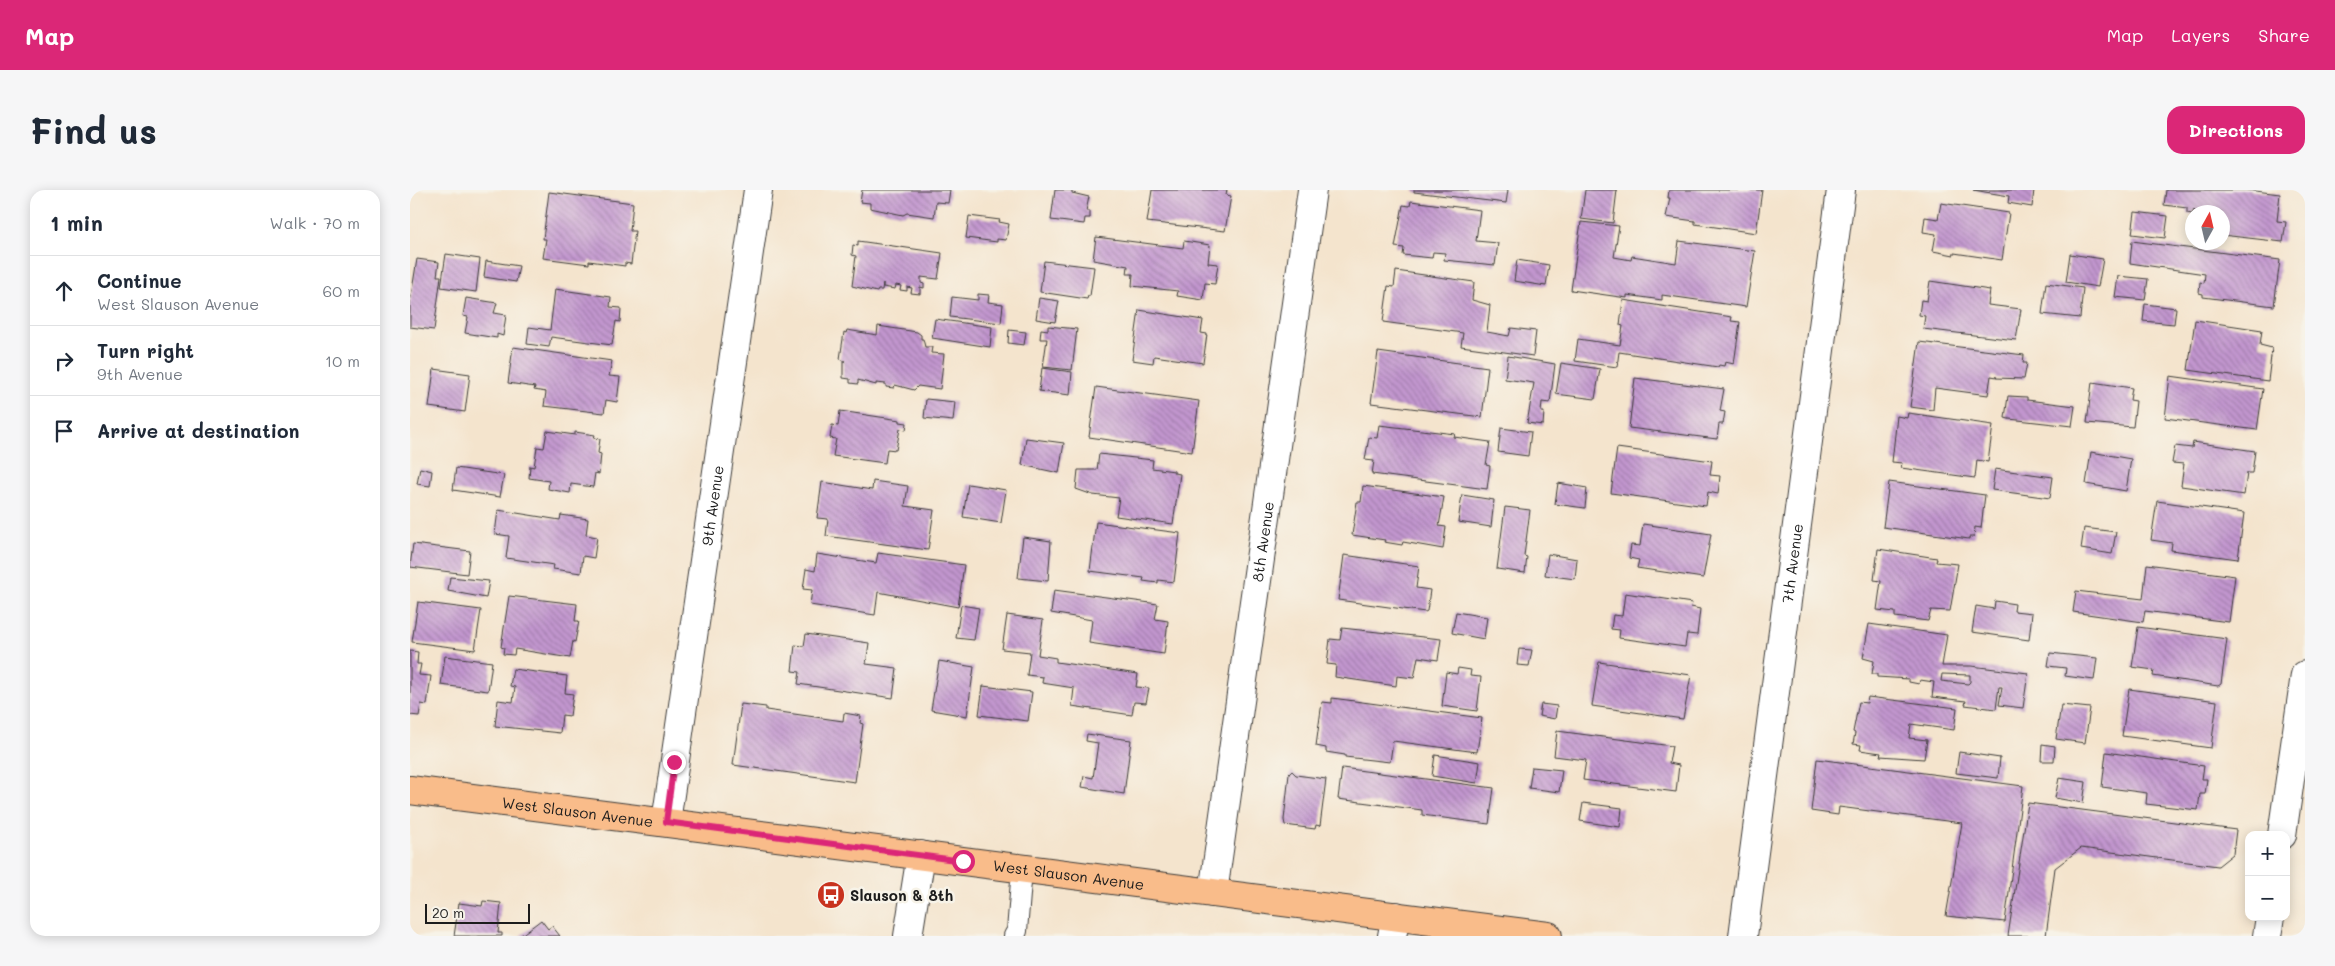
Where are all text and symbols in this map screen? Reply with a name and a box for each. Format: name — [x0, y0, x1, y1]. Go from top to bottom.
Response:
text: Map — [25, 20, 74, 51]
text: Map — [2107, 23, 2143, 47]
text: Layers — [2171, 23, 2230, 47]
text: Share — [2258, 23, 2310, 47]
button: Directions — [2167, 106, 2305, 154]
text: Find us — [30, 107, 157, 153]
north arrow — [2185, 205, 2230, 250]
text: 1 min — [50, 209, 103, 236]
text: Walk · 70 m — [270, 212, 360, 233]
text: Continue — [97, 268, 182, 293]
icon: ahead — [50, 277, 78, 305]
text: 60 m — [323, 280, 360, 301]
text: West Slauson Avenue — [97, 293, 259, 314]
text: Turn right — [97, 338, 194, 363]
icon: right — [50, 347, 78, 375]
text: 10 m — [325, 350, 360, 371]
text: 9th Avenue — [97, 363, 183, 384]
icon: arrive — [50, 417, 78, 445]
text: Arrive at destination — [97, 418, 300, 443]
street label: 9th Avenue — [696, 464, 728, 547]
street label: 8th Avenue — [1247, 500, 1278, 583]
street label: 7th Avenue — [1777, 522, 1807, 604]
route end — [663, 751, 686, 774]
street label: West Slauson Avenue — [501, 792, 654, 831]
map controls — [2245, 831, 2290, 921]
button: + — [2245, 831, 2290, 876]
route start — [952, 850, 975, 873]
street label: West Slauson Avenue — [992, 855, 1145, 894]
button: − — [2245, 876, 2290, 921]
bus stop icon: Slauson & 8th — [816, 880, 846, 910]
place label: Slauson & 8th — [850, 885, 954, 905]
scale bar — [425, 901, 530, 924]
text: 20 m — [432, 903, 464, 922]

